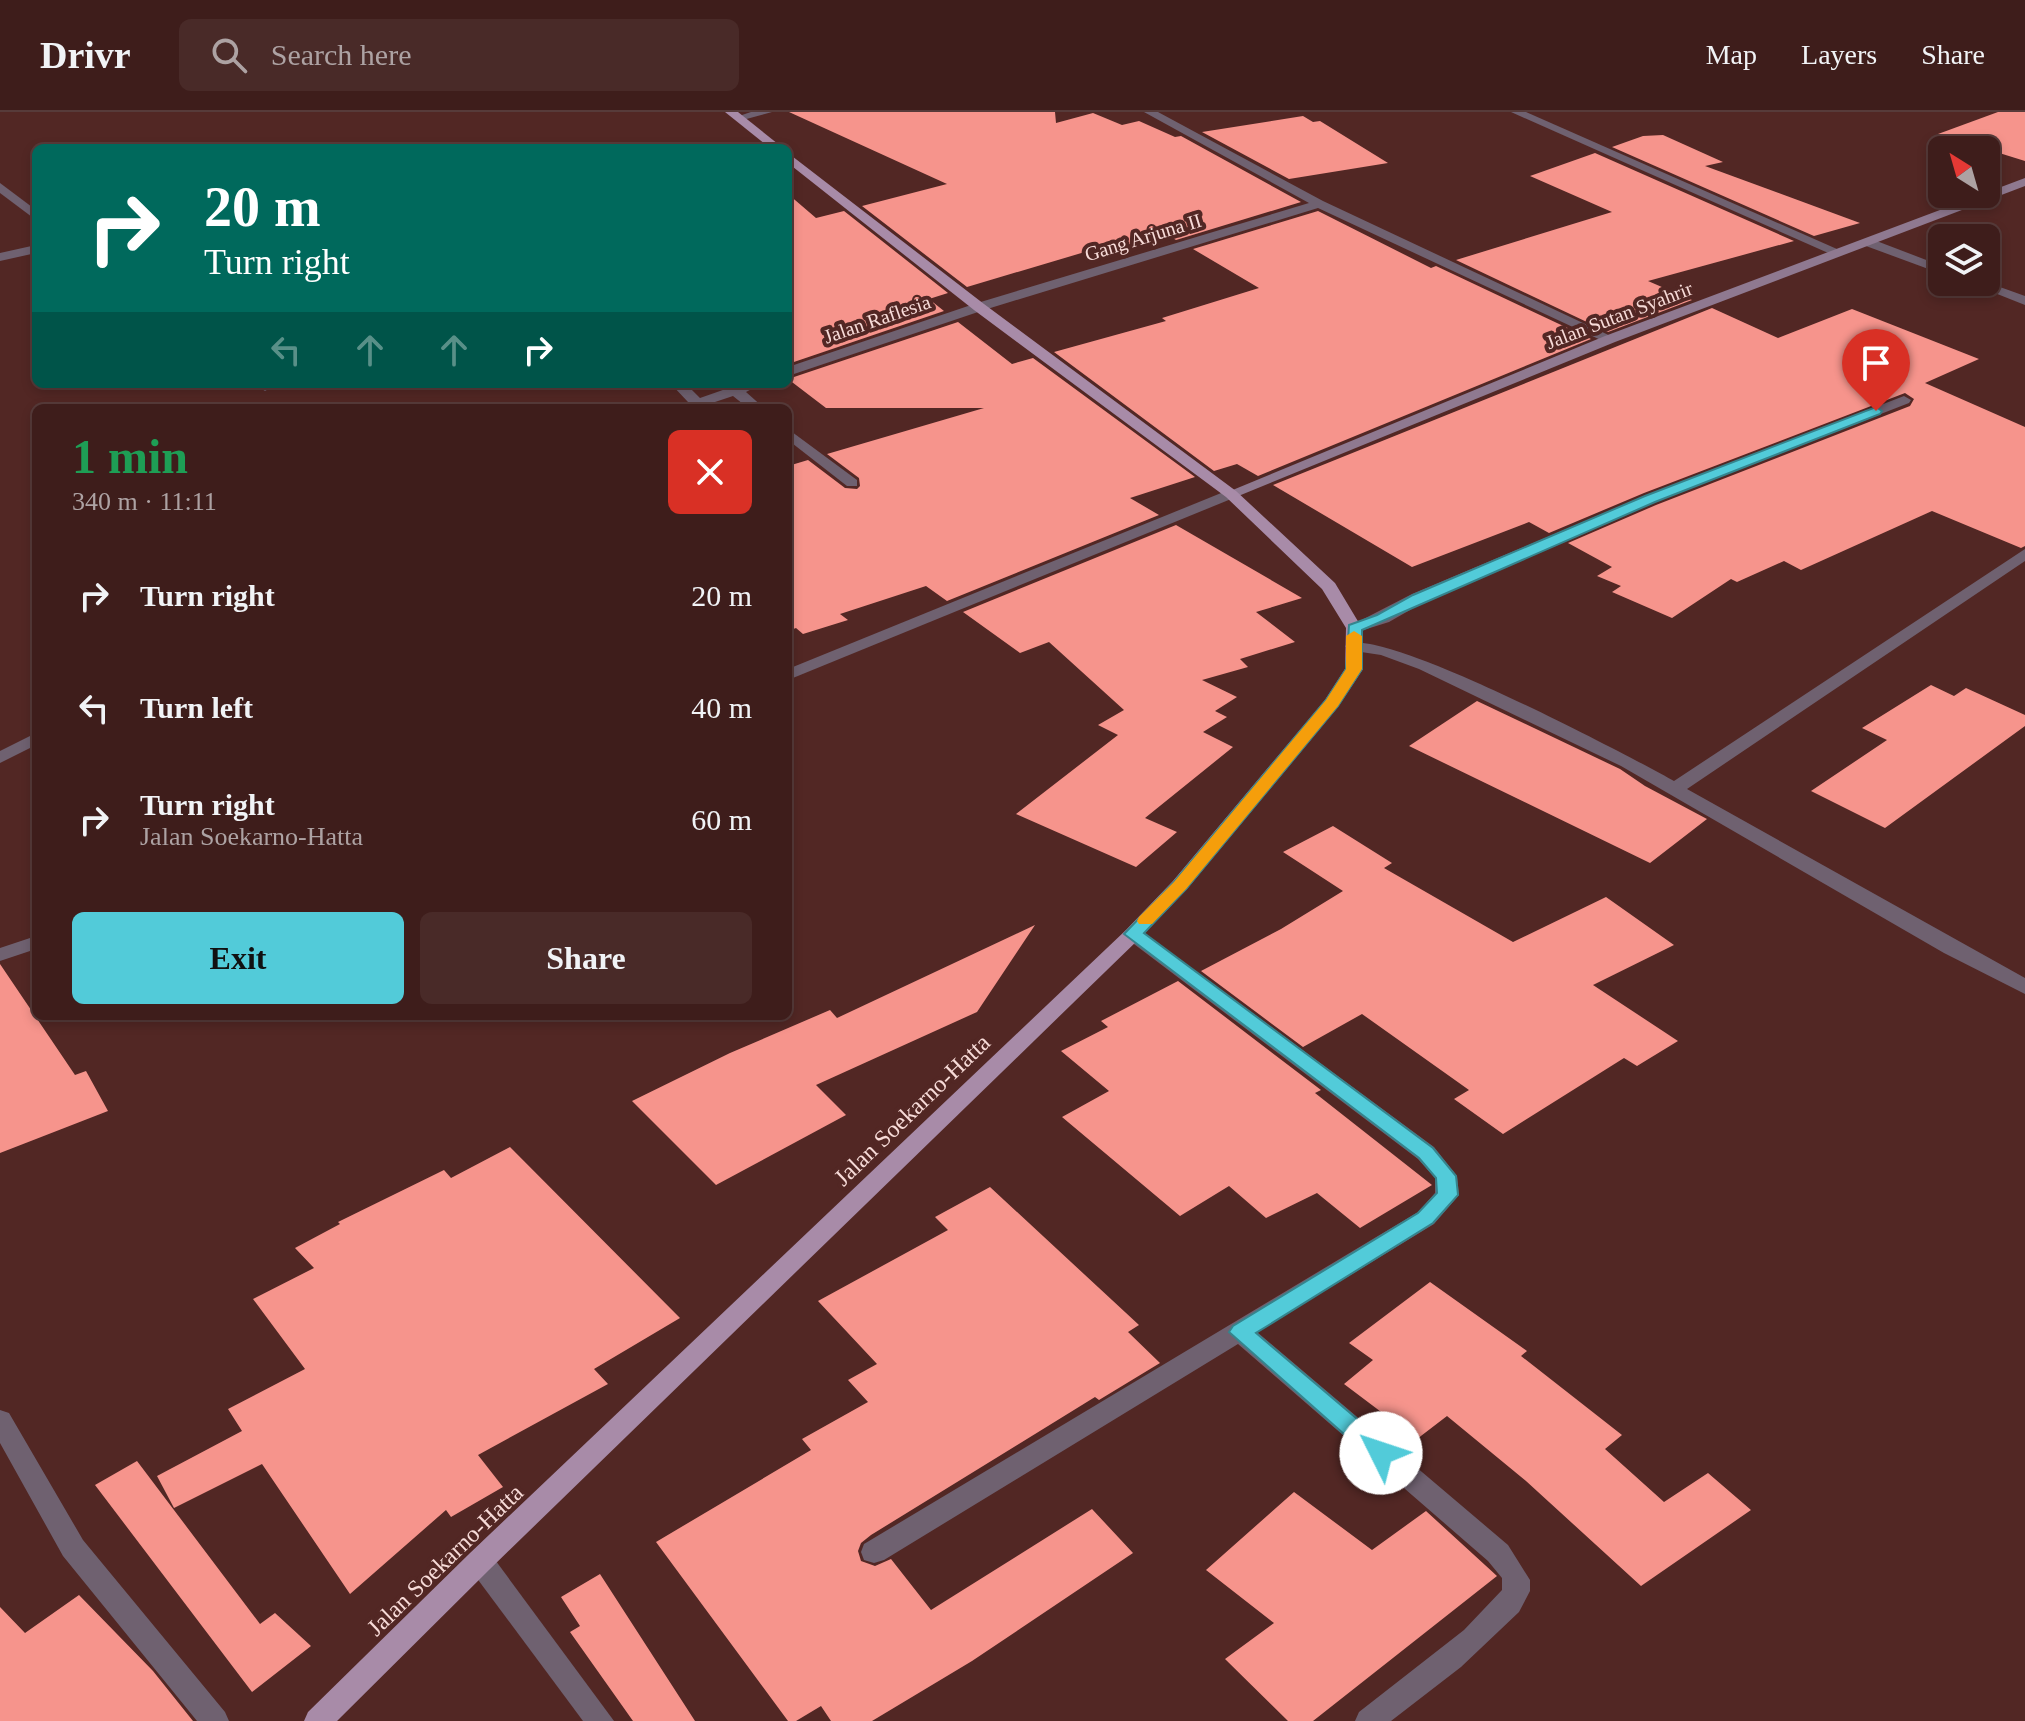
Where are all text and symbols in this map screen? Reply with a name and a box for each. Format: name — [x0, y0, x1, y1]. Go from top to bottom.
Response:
search box — [179, 19, 739, 91]
icon: search — [207, 33, 251, 77]
text: Drivr — [40, 34, 131, 76]
text: Search here — [271, 38, 411, 71]
text: Map — [1706, 39, 1757, 70]
text: Layers — [1801, 39, 1877, 70]
text: Share — [1921, 39, 1985, 70]
north arrow — [1928, 136, 2000, 208]
map controls — [1928, 136, 2000, 296]
icon: right — [72, 176, 176, 280]
text: 20 m — [204, 176, 321, 238]
street label: Gang Arjuna II — [1082, 209, 1204, 266]
button: layers — [1928, 224, 2000, 296]
text: Turn right — [204, 242, 350, 282]
street label: Jalan Sutan Syahrir — [1542, 277, 1696, 354]
street label: Jalan Raflesia — [821, 290, 933, 348]
icon: left — [264, 328, 308, 372]
icon: ahead — [348, 328, 392, 372]
icon: ahead — [432, 328, 476, 372]
icon: right — [516, 328, 560, 372]
pin — [1842, 329, 1910, 411]
icon: arrive — [1854, 341, 1898, 385]
text: 1 min — [72, 430, 188, 483]
button: close — [668, 430, 752, 514]
text: 340 m · 11:11 — [72, 487, 217, 516]
icon: right — [72, 574, 116, 618]
text: Turn right — [140, 579, 275, 612]
text: 20 m — [691, 579, 752, 612]
icon: left — [72, 686, 116, 730]
text: Turn left — [140, 691, 253, 724]
text: 40 m — [691, 691, 752, 724]
text: Turn right — [140, 788, 275, 821]
icon: right — [72, 798, 116, 842]
text: 60 m — [691, 803, 752, 836]
text: Jalan Soekarno-Hatta — [140, 822, 363, 851]
button: Exit — [72, 912, 404, 1004]
button: Share — [420, 912, 752, 1004]
street label: Jalan Soekarno-Hatta — [829, 1029, 995, 1191]
position arrow — [1339, 1411, 1423, 1495]
street label: Jalan Soekarno-Hatta — [362, 1479, 528, 1641]

